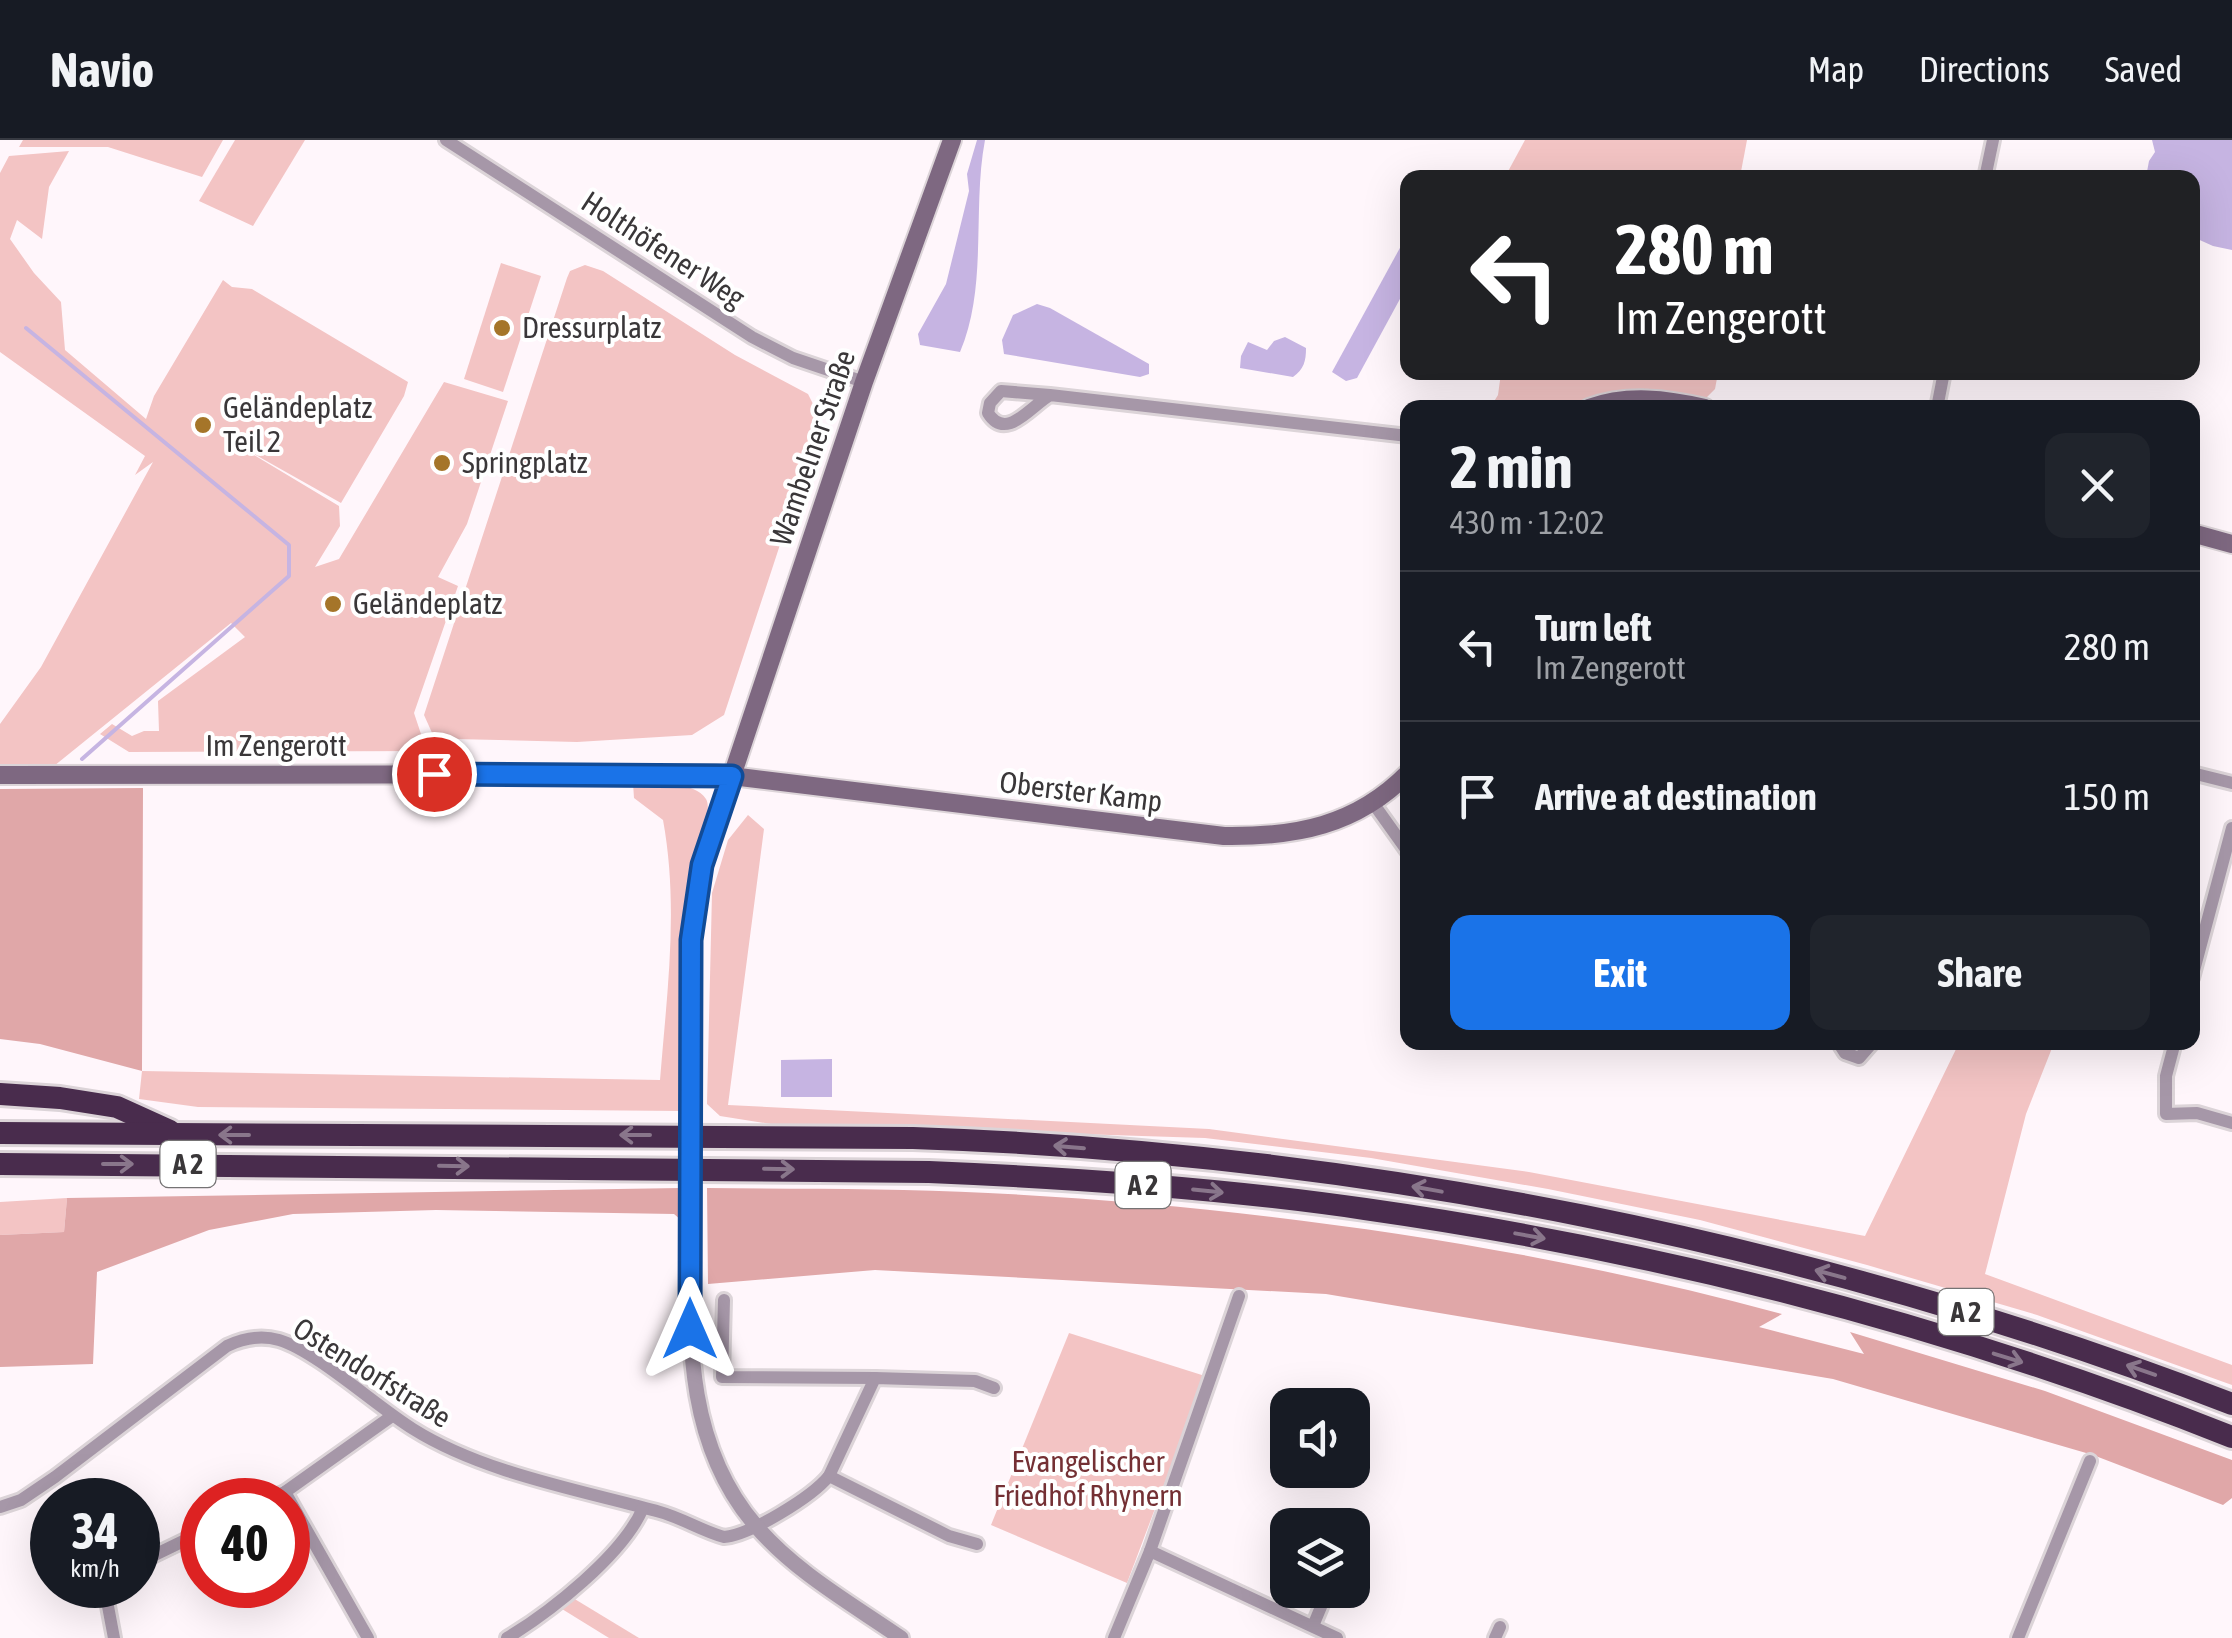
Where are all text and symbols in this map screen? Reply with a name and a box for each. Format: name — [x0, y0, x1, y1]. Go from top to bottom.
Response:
text: Navio — [50, 42, 154, 97]
text: Map — [1808, 49, 1864, 89]
text: Directions — [1919, 49, 2050, 89]
text: Saved — [2105, 49, 2182, 89]
street label: Holthöfener Weg — [576, 184, 751, 314]
text: 280 m — [1615, 209, 1774, 289]
icon: left — [1450, 210, 1580, 340]
text: Im Zengerott — [1615, 292, 1827, 344]
place label: Dressurplatz — [522, 310, 662, 344]
marker: Dressurplatz — [491, 317, 513, 339]
street label: Wambelner Straße — [763, 345, 861, 550]
place label: Geländeplatz Teil 2 — [223, 390, 373, 458]
marker: Geländeplatz Teil 2 — [192, 414, 214, 436]
text: 2 min — [1450, 432, 1573, 501]
button: close — [2045, 433, 2150, 538]
place label: Springplatz — [462, 445, 588, 479]
marker: Springplatz — [431, 452, 453, 474]
text: 430 m · 12:02 — [1450, 504, 1605, 541]
place label: Geländeplatz — [353, 586, 503, 620]
marker: Geländeplatz — [322, 593, 344, 615]
text: Turn left — [1535, 606, 1651, 649]
icon: left — [1450, 619, 1505, 674]
text: 280 m — [2064, 625, 2150, 668]
text: Im Zengerott — [1535, 649, 1686, 686]
street label: Im Zengerott — [205, 728, 347, 762]
pin — [392, 732, 477, 817]
icon: arrive — [407, 747, 462, 802]
street label: Oberster Kamp — [998, 764, 1164, 818]
icon: arrive — [1450, 769, 1505, 824]
text: Arrive at destination — [1535, 775, 1817, 818]
text: 150 m — [2064, 775, 2150, 818]
button: Exit — [1450, 915, 1790, 1030]
button: Share — [1810, 915, 2150, 1030]
one-way arrow — [219, 1126, 252, 1144]
one-way arrow — [620, 1126, 652, 1144]
one-way arrow — [1054, 1138, 1086, 1157]
road number: A 2 — [160, 1141, 216, 1187]
one-way arrow — [100, 1154, 133, 1174]
one-way arrow — [438, 1156, 470, 1175]
one-way arrow — [762, 1160, 795, 1178]
road number: A 2 — [1116, 1162, 1170, 1208]
one-way arrow — [1411, 1179, 1443, 1198]
one-way arrow — [1192, 1182, 1224, 1201]
one-way arrow — [1513, 1227, 1546, 1246]
one-way arrow — [1815, 1264, 1846, 1283]
position arrow — [638, 1277, 742, 1381]
road number: A 2 — [1938, 1289, 1994, 1335]
street label: Ostendorfstraße — [288, 1310, 457, 1434]
one-way arrow — [1991, 1350, 2023, 1368]
one-way arrow — [2126, 1360, 2157, 1378]
map controls — [1270, 1388, 1370, 1608]
button: sound — [1270, 1388, 1370, 1488]
park label: Evangelischer Friedhof Rhynern — [993, 1444, 1183, 1512]
speed limit sign: 40 — [180, 1478, 310, 1608]
text: 34 — [71, 1502, 118, 1560]
button: layers — [1270, 1508, 1370, 1608]
text: km/h — [70, 1554, 120, 1582]

